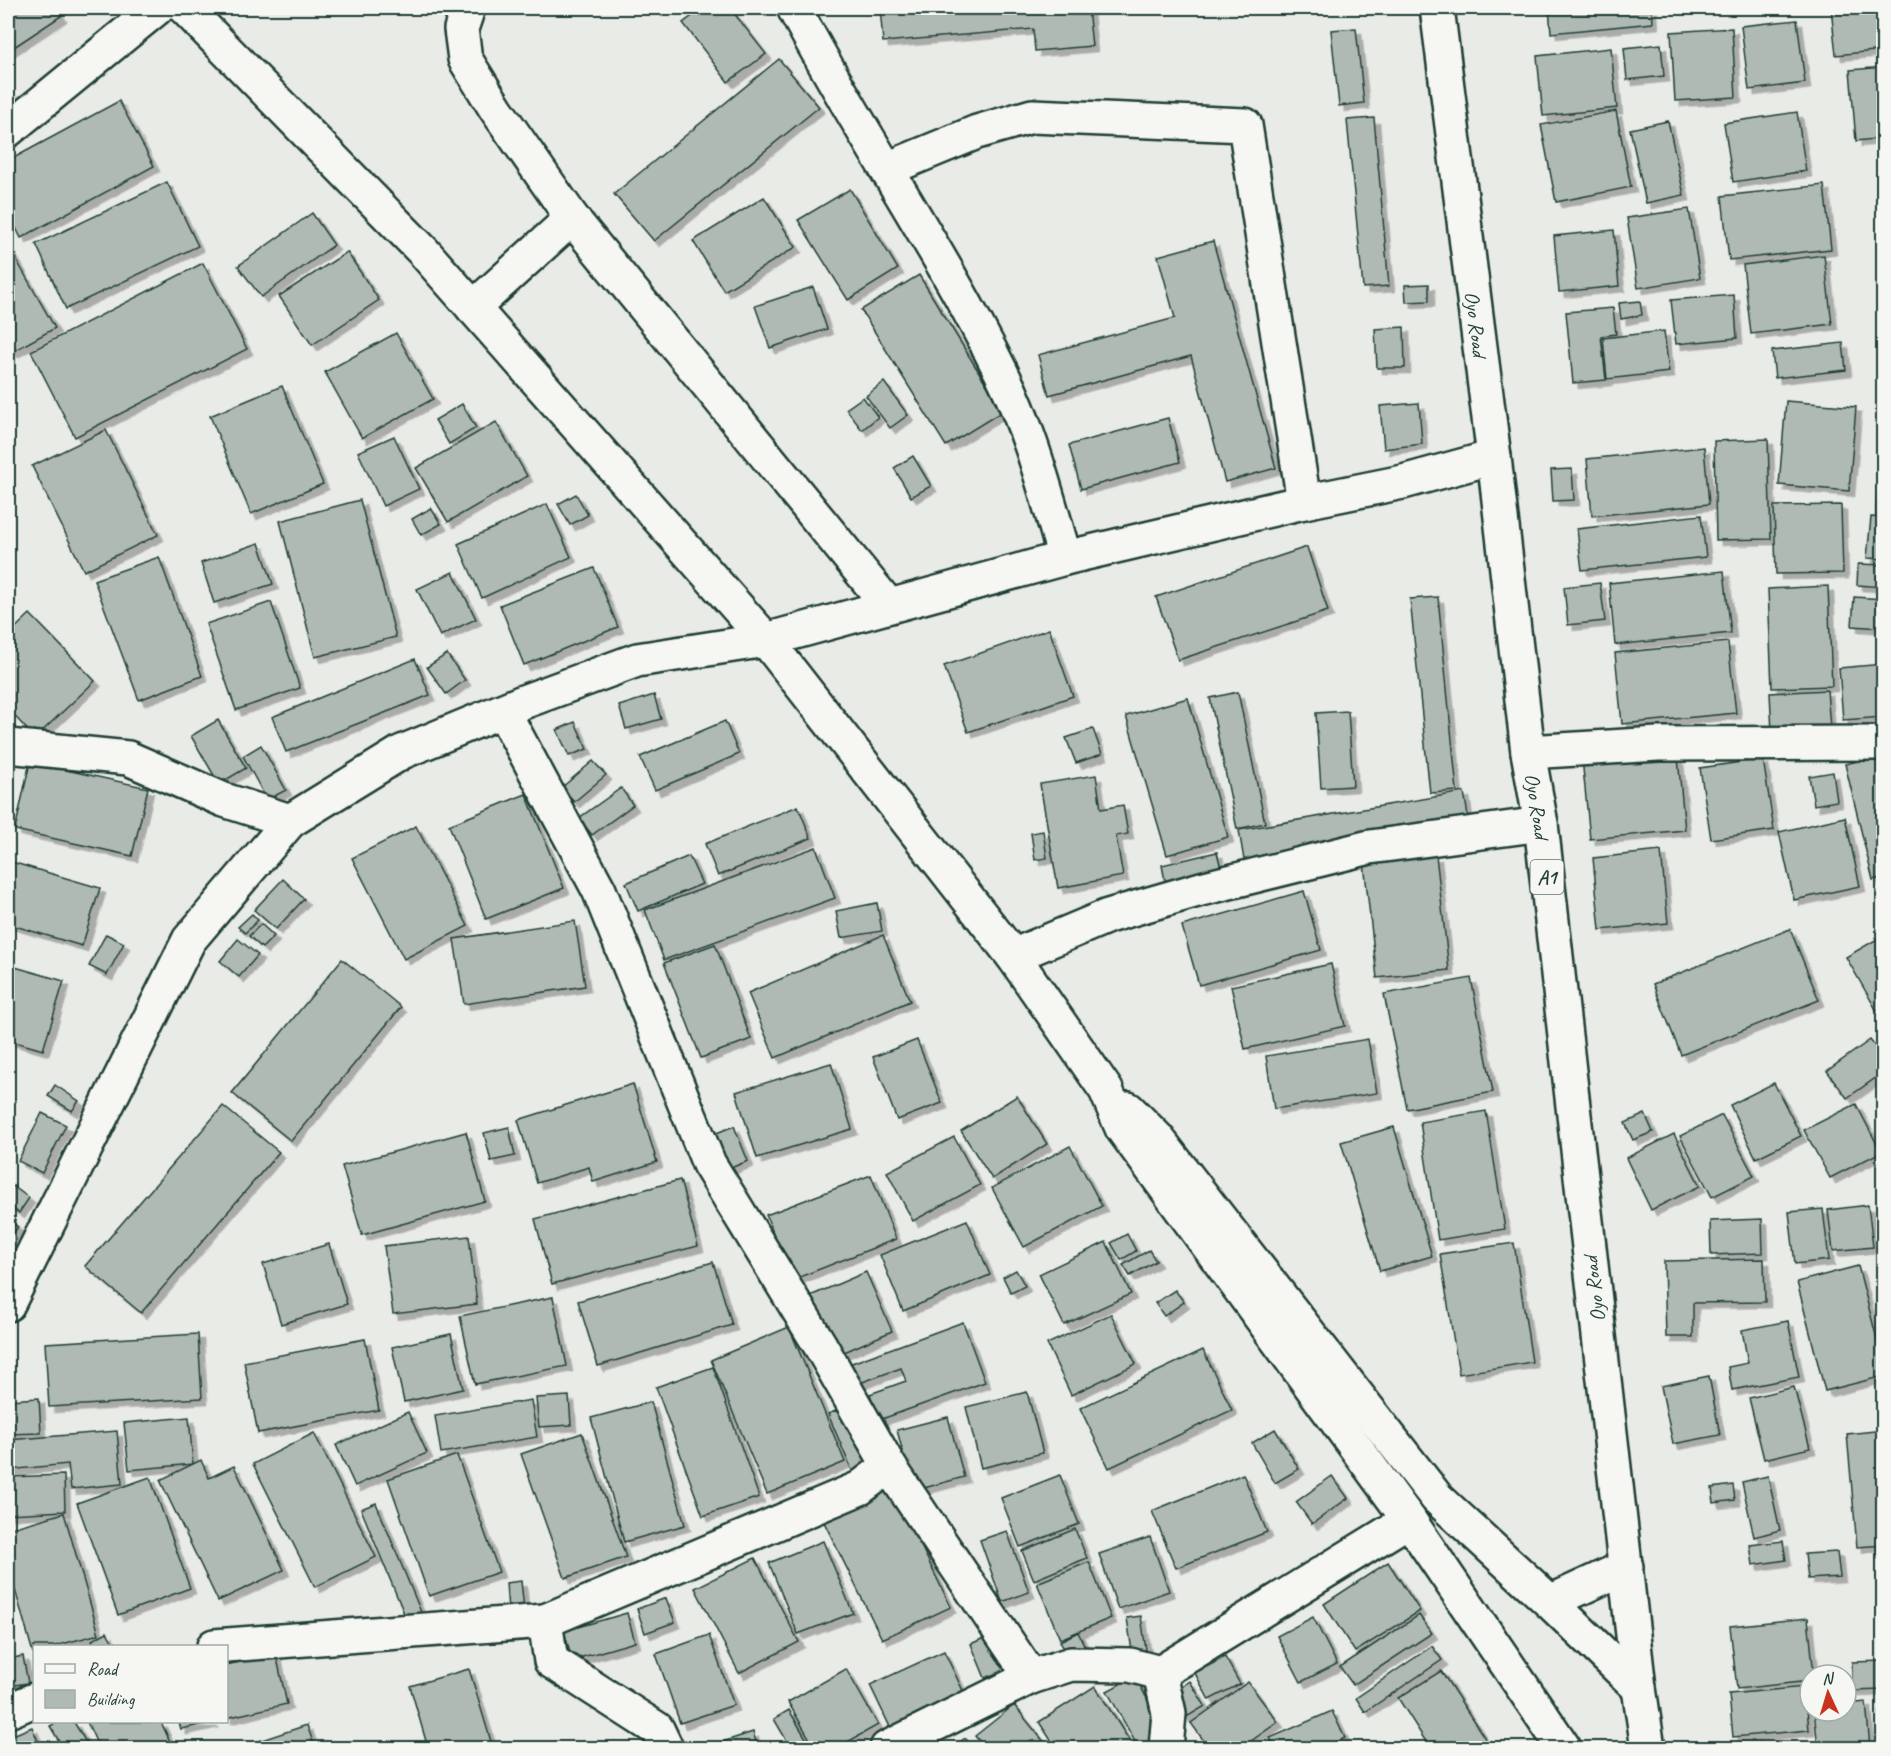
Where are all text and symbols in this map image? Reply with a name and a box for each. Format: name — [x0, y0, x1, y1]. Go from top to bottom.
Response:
street label: Oyo Road — [1459, 290, 1493, 362]
street label: Oyo Road — [1519, 771, 1556, 844]
road number: A1 — [1530, 860, 1564, 894]
street label: Oyo Road — [1577, 1251, 1611, 1323]
legend — [33, 1645, 228, 1723]
text: Road — [87, 1658, 120, 1680]
north arrow — [1798, 1663, 1858, 1723]
text: N — [1821, 1668, 1836, 1689]
text: Building — [87, 1688, 136, 1710]

